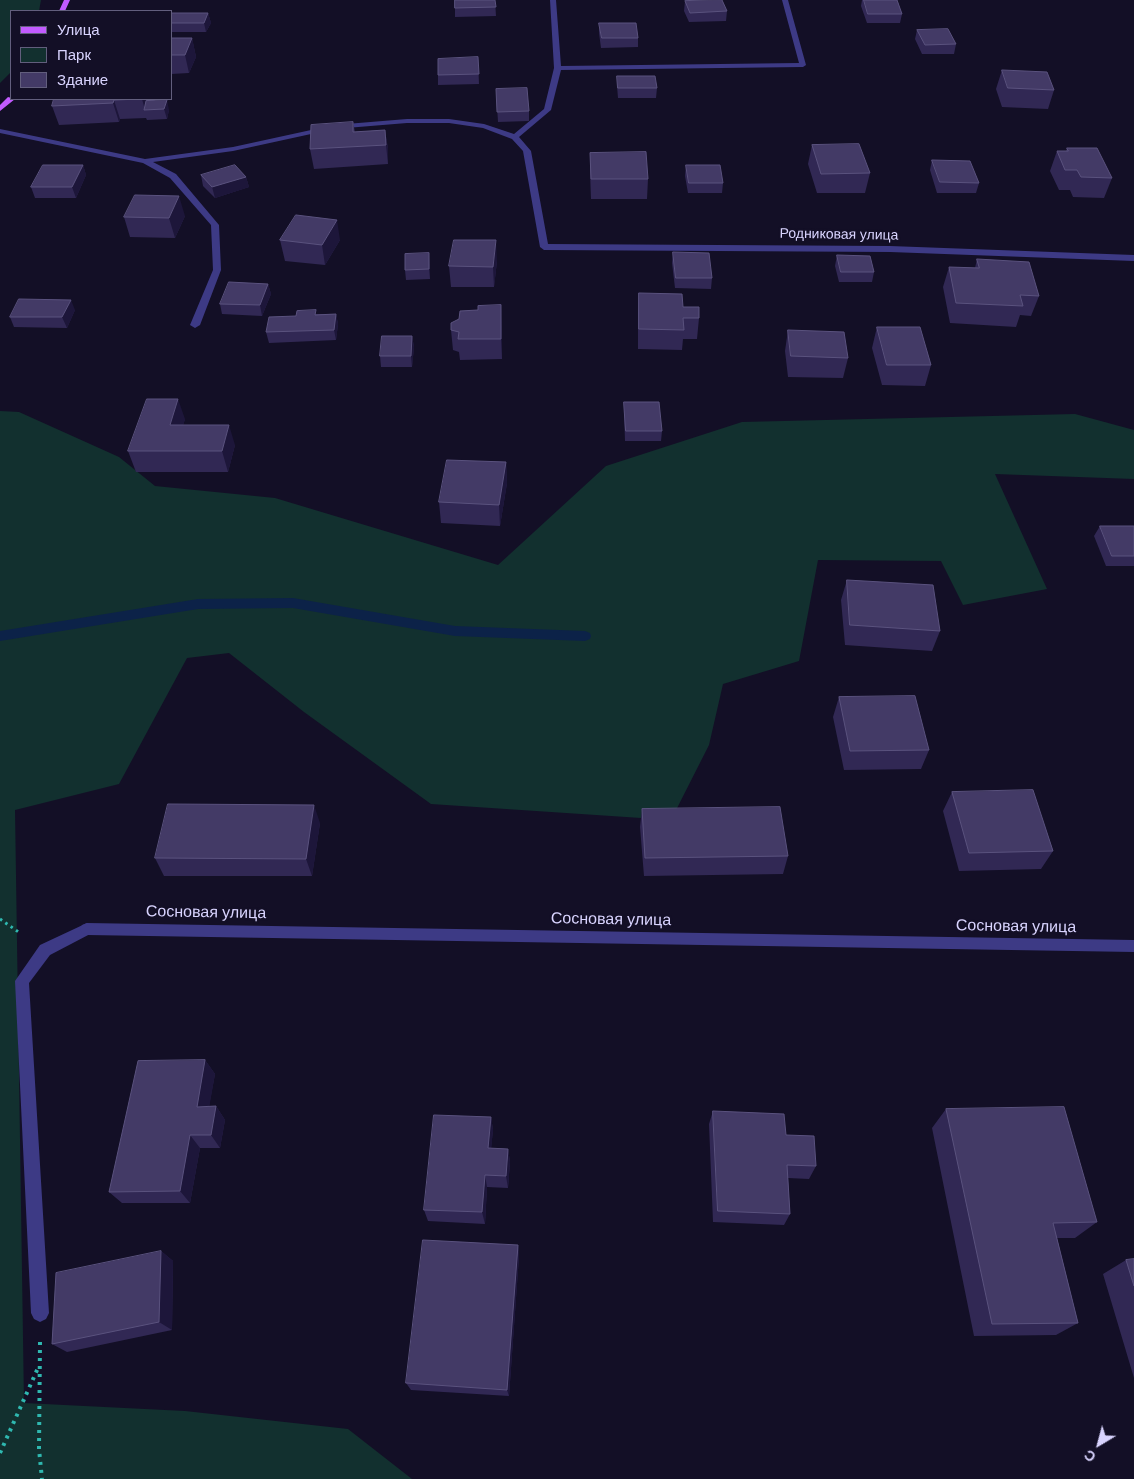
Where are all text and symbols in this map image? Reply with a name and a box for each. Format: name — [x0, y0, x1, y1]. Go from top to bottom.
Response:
legend — [10, 10, 172, 100]
text: Улица — [57, 20, 100, 40]
text: Парк — [57, 45, 91, 65]
text: Здание — [57, 70, 108, 90]
street label: Родниковая улица — [779, 226, 899, 244]
street label: Сосновая улица — [146, 902, 266, 924]
street label: Сосновая улица — [551, 909, 671, 931]
street label: Сосновая улица — [956, 916, 1076, 938]
north arrow — [1074, 1419, 1124, 1469]
text: С — [1081, 1446, 1099, 1466]

